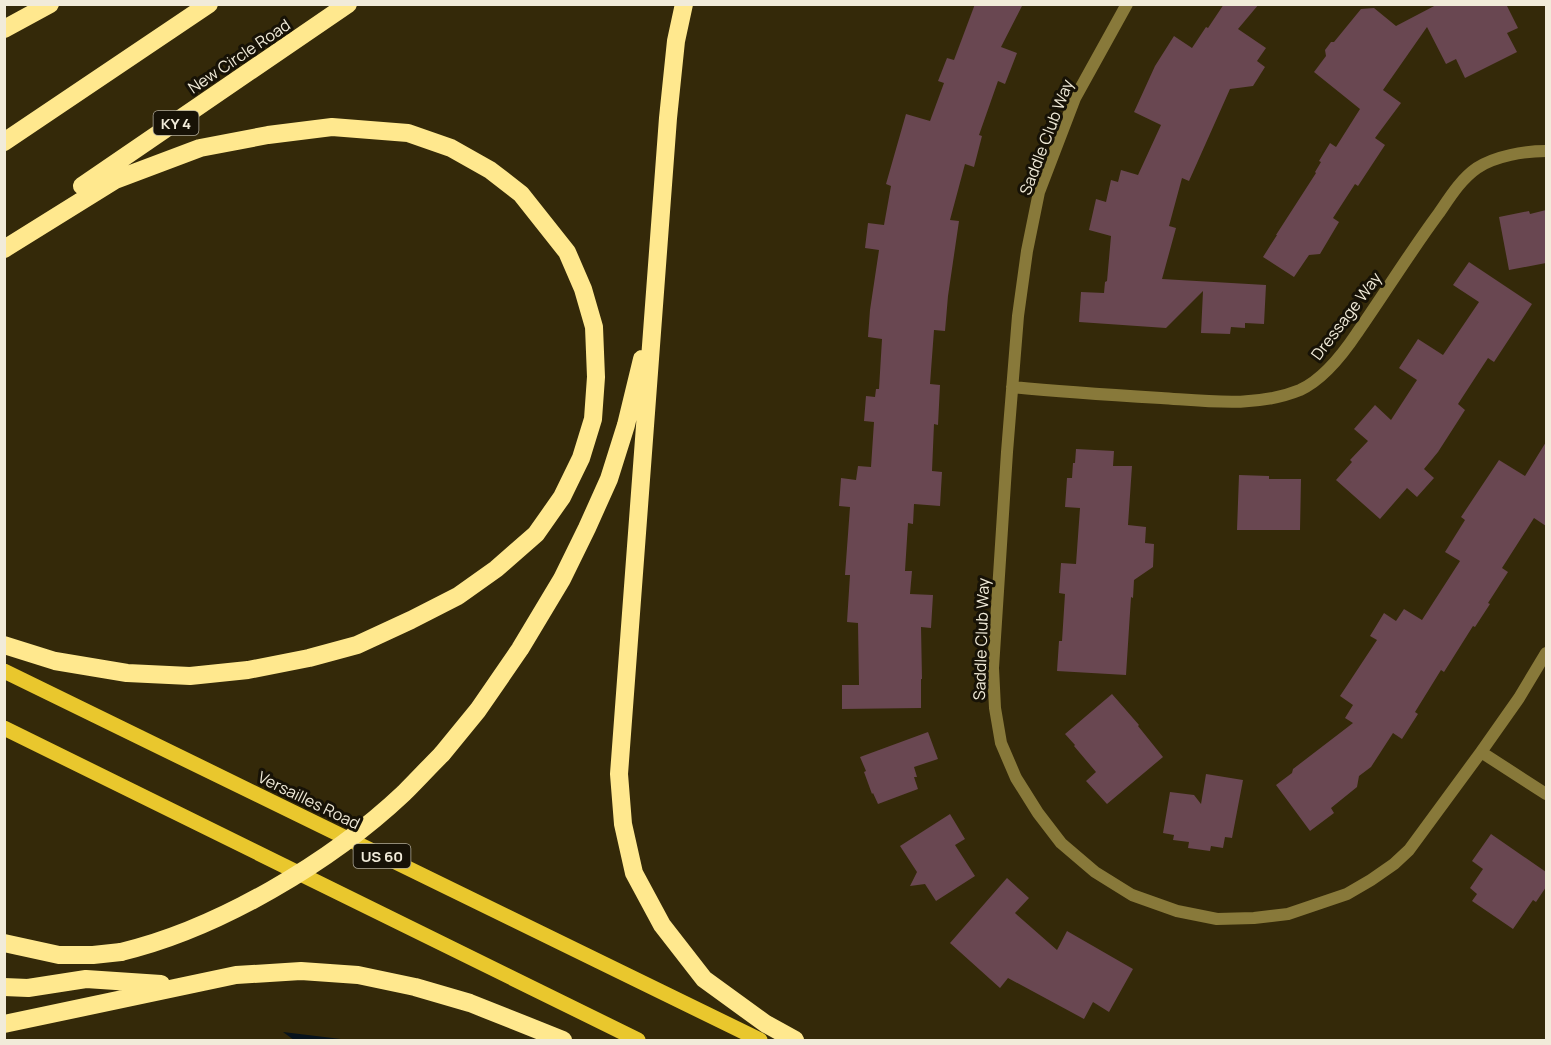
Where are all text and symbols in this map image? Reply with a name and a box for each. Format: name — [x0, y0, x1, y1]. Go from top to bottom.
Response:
street label: New Circle Road — [183, 14, 295, 98]
street label: Saddle Club Way — [1014, 75, 1078, 198]
road number: KY 4 — [154, 111, 198, 135]
street label: Dressage Way — [1306, 267, 1387, 364]
street label: Saddle Club Way — [968, 577, 994, 701]
street label: Versailles Road — [254, 766, 364, 834]
road number: US 60 — [354, 844, 410, 868]

